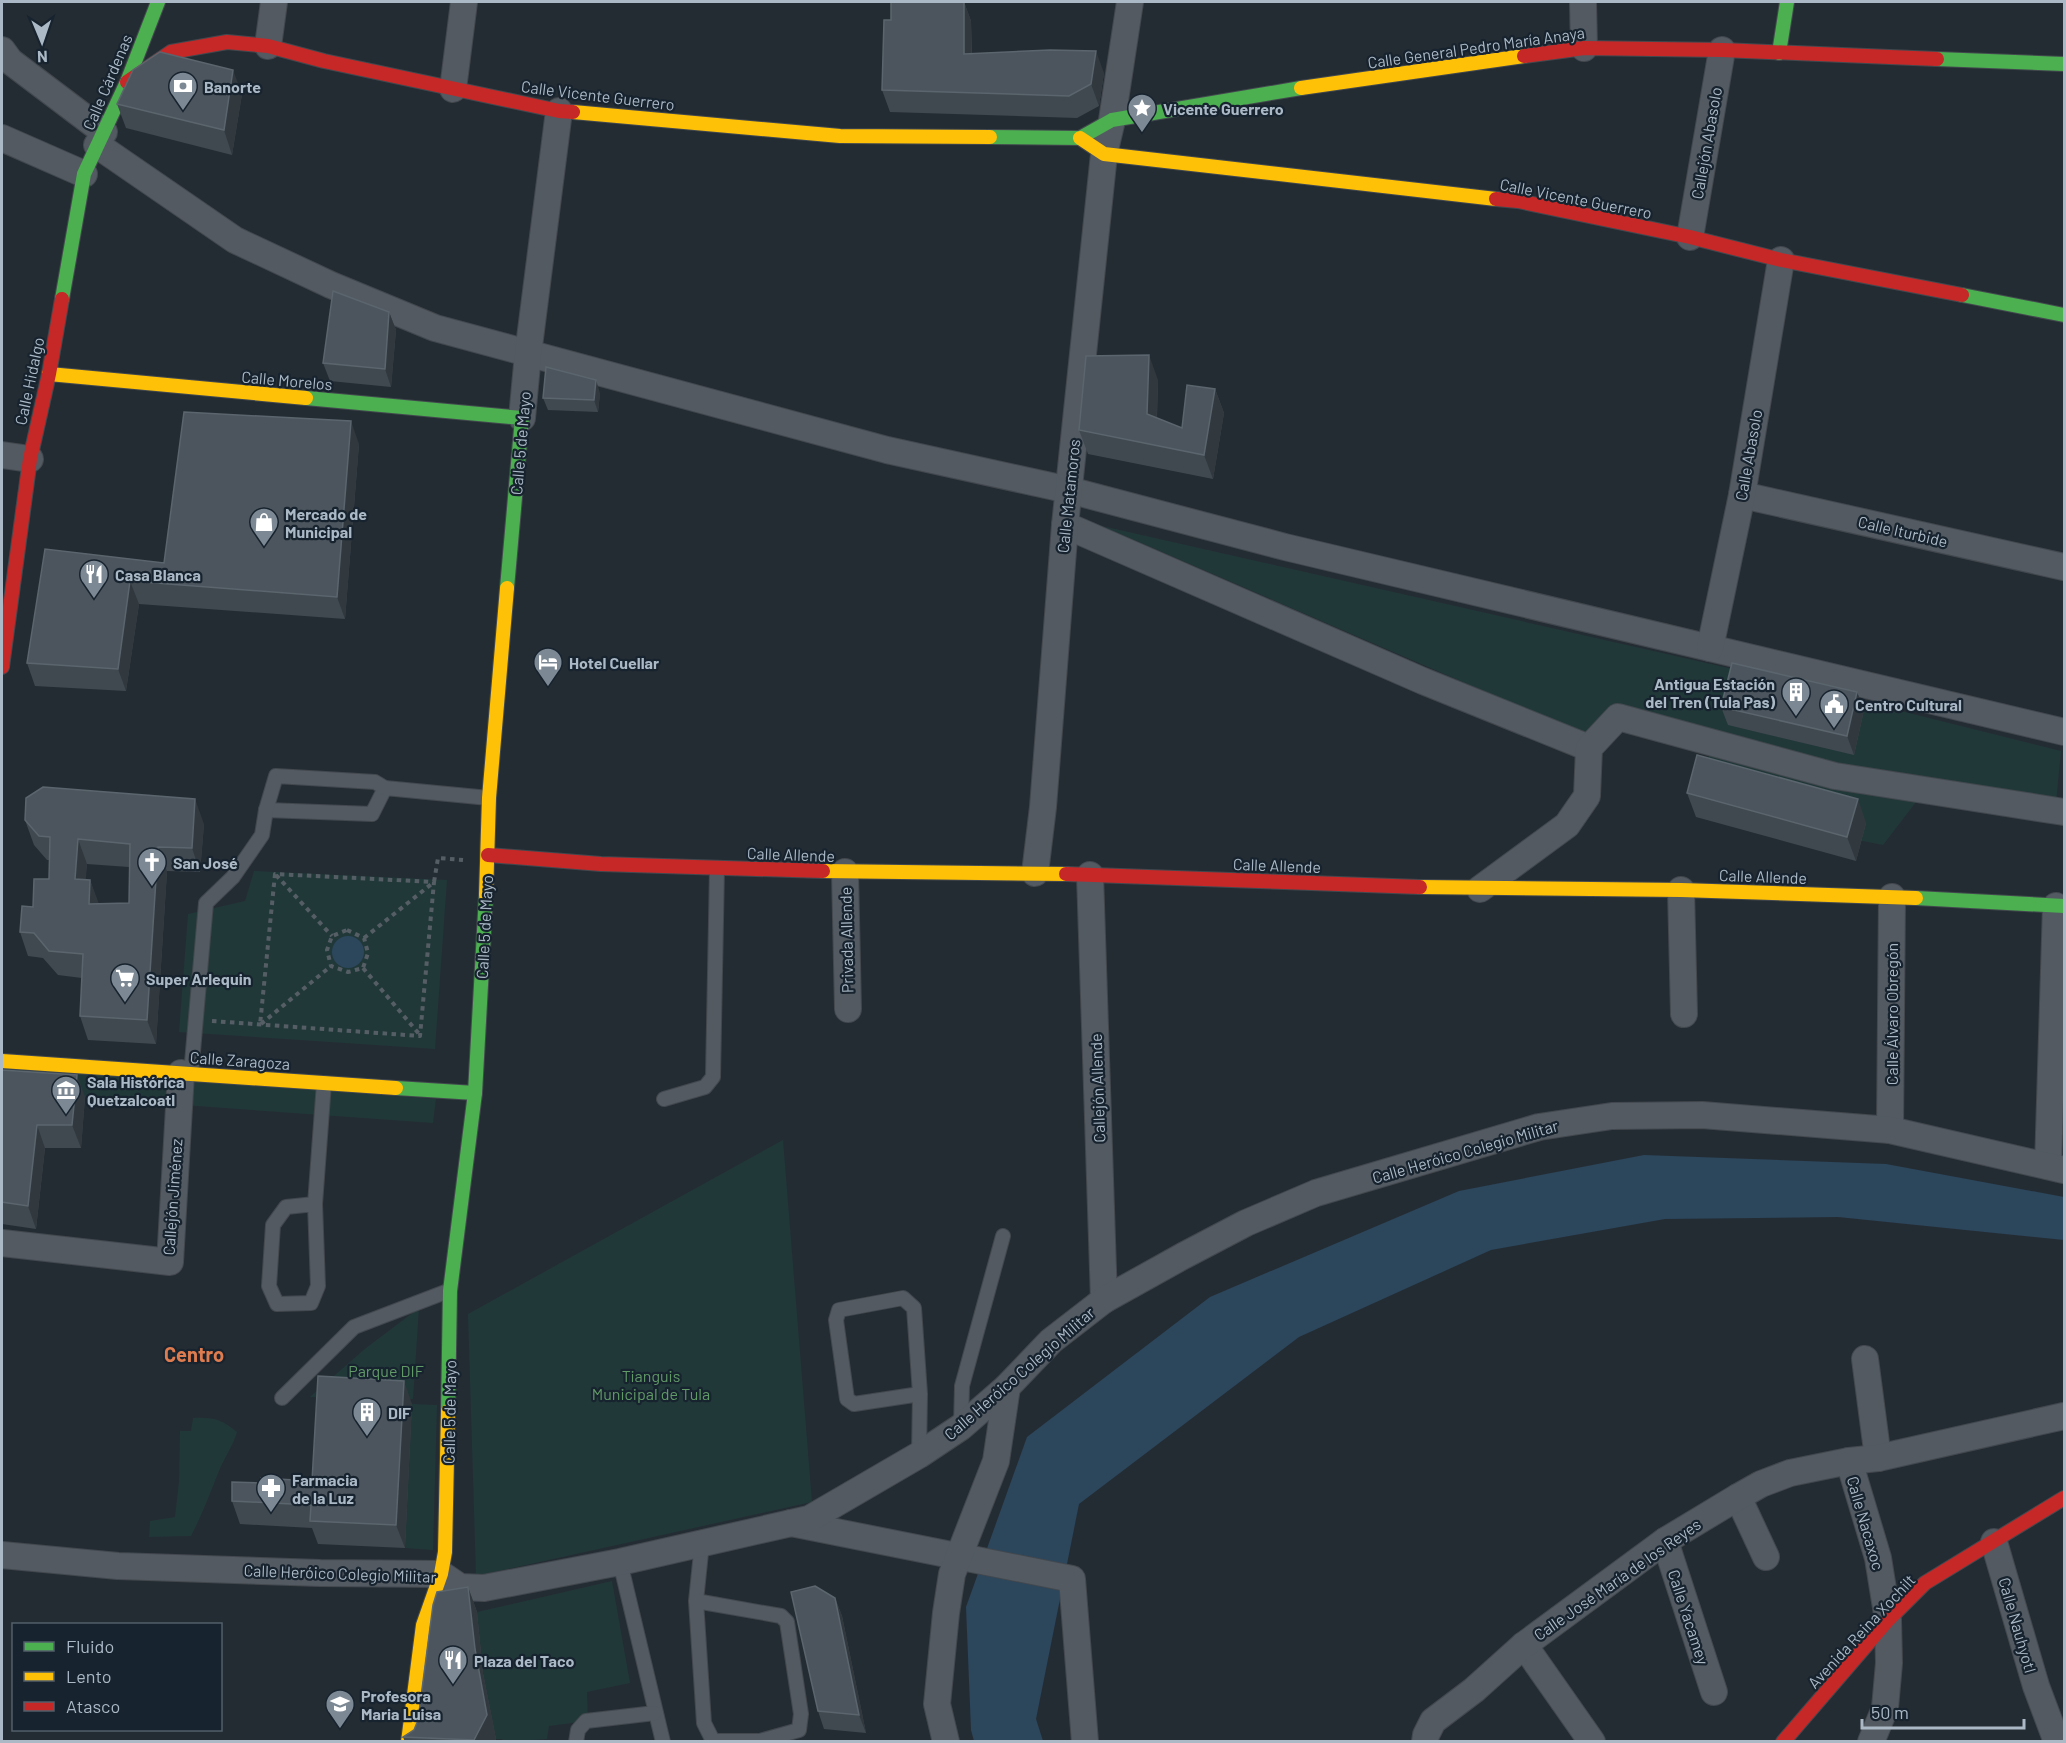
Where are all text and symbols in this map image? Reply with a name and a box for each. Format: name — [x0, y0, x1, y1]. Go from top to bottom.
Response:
north arrow — [12, 12, 72, 72]
street label: Calle General Pedro María Anaya — [1366, 22, 1586, 72]
street label: Calle Cárdenas — [78, 31, 136, 133]
text: N — [37, 48, 48, 67]
bank icon: Banorte — [167, 70, 199, 112]
street label: Calle Vicente Guerrero — [520, 76, 676, 114]
place label: Banorte — [204, 77, 261, 96]
street label: Callejón Abasolo — [1687, 85, 1725, 201]
place icon: Vicente Guerrero — [1126, 92, 1158, 134]
place label: Vicente Guerrero — [1163, 99, 1284, 118]
street label: Calle Vicente Guerrero — [1498, 174, 1654, 222]
street label: Calle Hidalgo — [10, 335, 48, 427]
street label: Calle Morelos — [241, 367, 333, 393]
street label: Calle 5 de Mayo — [506, 390, 534, 496]
street label: Calle Abasolo — [1731, 408, 1765, 502]
street label: Calle Matamoros — [1053, 438, 1083, 554]
place label: Mercado de Municipal — [285, 504, 367, 541]
shop icon: Mercado de Municipal — [248, 506, 280, 548]
street label: Calle Iturbide — [1856, 511, 1950, 551]
restaurant icon: Casa Blanca — [78, 558, 110, 600]
place label: Casa Blanca — [115, 565, 201, 584]
hotel icon: Hotel Cuellar — [532, 646, 564, 688]
place label: Hotel Cuellar — [569, 653, 659, 672]
place label: Antigua Estación del Tren (Tula Pas) — [1645, 674, 1775, 711]
building icon: Antigua Estación del Tren (Tula Pas) — [1780, 676, 1812, 718]
public building icon: Centro Cultural — [1818, 688, 1850, 730]
place label: Centro Cultural — [1855, 695, 1962, 714]
street label: Calle Allende — [747, 843, 835, 865]
church icon: San José — [136, 846, 168, 888]
place label: San José — [173, 853, 238, 872]
street label: Calle Allende — [1233, 854, 1321, 876]
street label: Calle Allende — [1719, 865, 1807, 887]
street label: Calle 5 de Mayo — [472, 875, 496, 979]
street label: Privada Allende — [836, 887, 856, 993]
street label: Calle Álvaro Obregón — [1882, 943, 1901, 1085]
supermarket icon: Super Arlequin — [109, 962, 141, 1004]
place label: Super Arlequin — [146, 969, 252, 988]
street label: Callejón Allende — [1086, 1033, 1108, 1143]
street label: Calle Zaragoza — [189, 1047, 291, 1073]
place label: Sala Histórica Quetzalcoatl — [87, 1072, 185, 1109]
museum icon: Sala Histórica Quetzalcoatl — [50, 1074, 82, 1116]
street label: Calle Heróico Colegio Militar — [1370, 1115, 1560, 1187]
street label: Callejón Jiménez — [158, 1138, 186, 1256]
street label: Calle Heróico Colegio Militar — [940, 1302, 1098, 1443]
district label: Centro — [164, 1342, 224, 1366]
street label: Calle 5 de Mayo — [439, 1360, 459, 1464]
park label: Parque DIF — [348, 1361, 424, 1380]
park label: Tianguis Municipal de Tula — [592, 1366, 710, 1403]
building icon: DIF — [351, 1396, 383, 1438]
place label: DIF — [388, 1403, 411, 1422]
place label: Farmacia de la Luz — [292, 1470, 358, 1507]
pharmacy icon: Farmacia de la Luz — [255, 1472, 287, 1514]
street label: Calle Nacaxoc — [1844, 1474, 1888, 1572]
street label: Calle José María de los Reyes — [1530, 1514, 1704, 1644]
street label: Calle Heróico Colegio Militar — [243, 1560, 437, 1586]
street label: Calle Yacamey — [1665, 1567, 1713, 1667]
street label: Avenida Reina Xochilt — [1803, 1570, 1919, 1692]
street label: Calle Nauhyotl — [1995, 1575, 2041, 1675]
legend — [12, 1623, 222, 1731]
text: Fluido — [66, 1635, 114, 1657]
restaurant icon: Plaza del Taco — [437, 1644, 469, 1686]
place label: Plaza del Taco — [474, 1651, 575, 1670]
text: Lento — [66, 1665, 112, 1687]
place label: Profesora Maria Luisa — [361, 1686, 441, 1723]
school or university icon: Profesora Maria Luisa — [324, 1688, 356, 1730]
scale bar — [1862, 1692, 2024, 1730]
text: Atasco — [66, 1695, 120, 1717]
text: 50 m — [1871, 1701, 1909, 1723]

